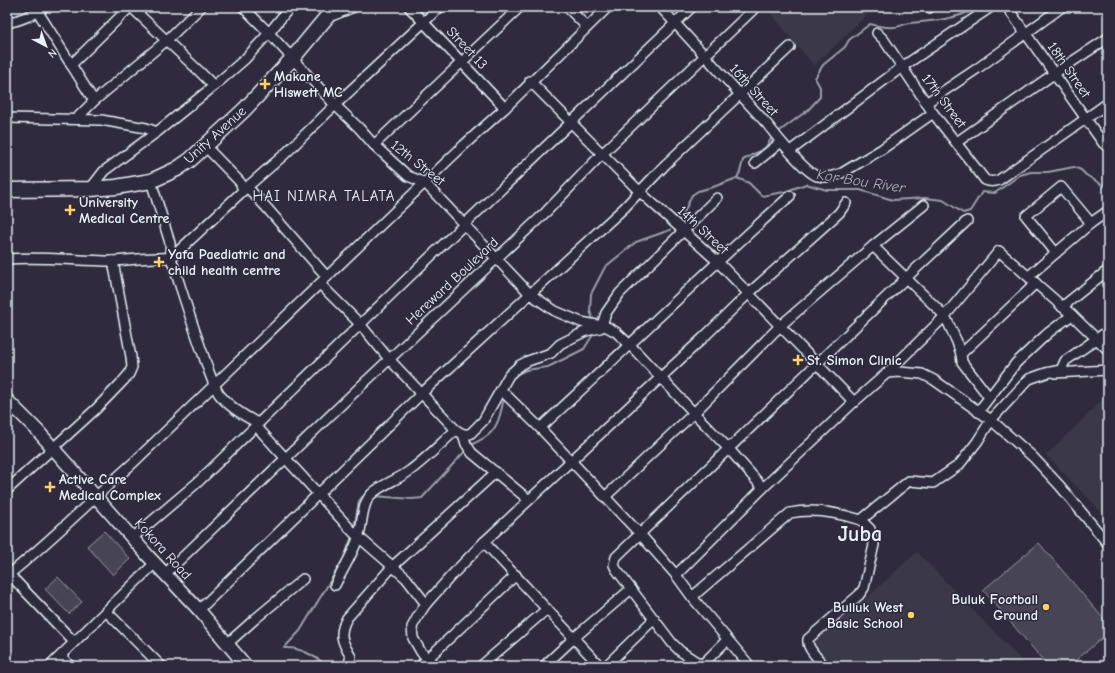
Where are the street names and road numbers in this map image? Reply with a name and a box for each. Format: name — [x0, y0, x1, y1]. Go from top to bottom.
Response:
street label: Street 13 — [443, 23, 491, 73]
street label: 18th Street — [1044, 39, 1095, 102]
street label: 16th Street — [726, 60, 783, 120]
street label: 17th Street — [918, 71, 970, 132]
street label: Unity Avenue — [180, 103, 250, 167]
street label: 12th Street — [388, 137, 449, 190]
street label: 14th Street — [674, 202, 733, 259]
street label: Hereward Boulevard — [402, 234, 502, 328]
street label: Kokora Road — [131, 515, 195, 583]

